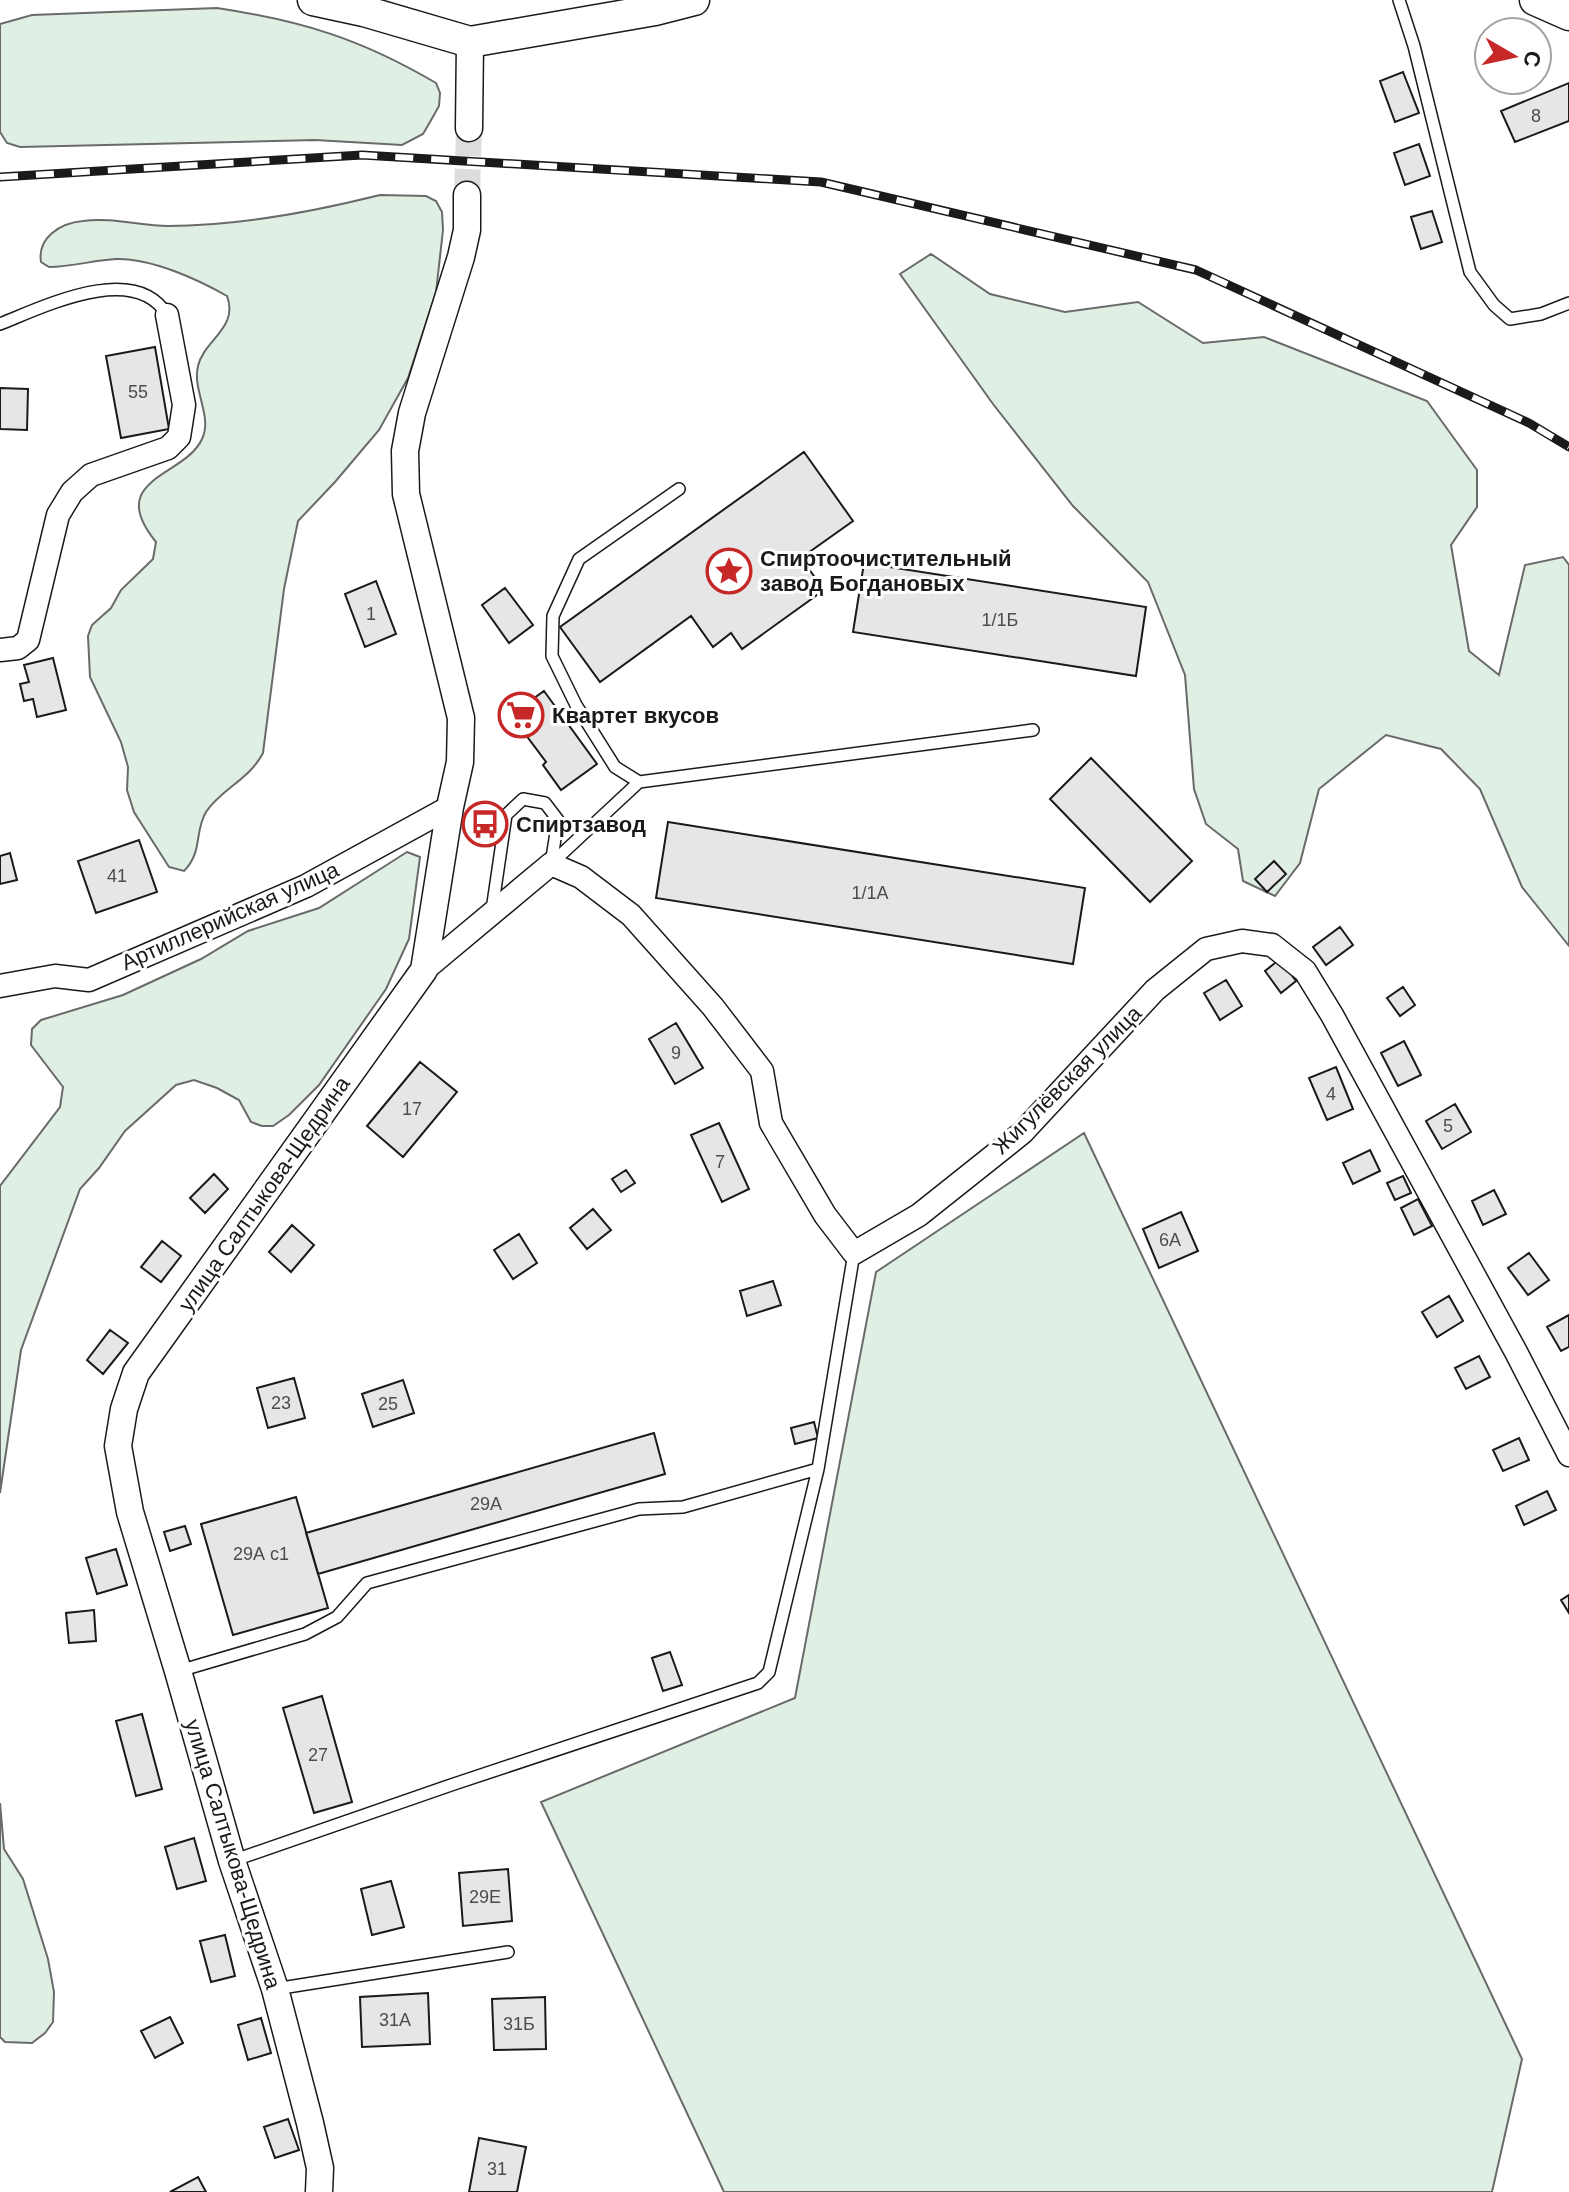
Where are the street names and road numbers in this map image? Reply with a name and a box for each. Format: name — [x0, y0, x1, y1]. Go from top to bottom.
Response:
street label: Артиллерийская улица — [117, 856, 343, 975]
street label: Жигулёвская улица — [988, 1000, 1147, 1159]
street label: улица Салтыкова-Щедрина — [173, 1071, 355, 1316]
street label: улица Салтыкова-Щедрина — [180, 1716, 286, 1993]

